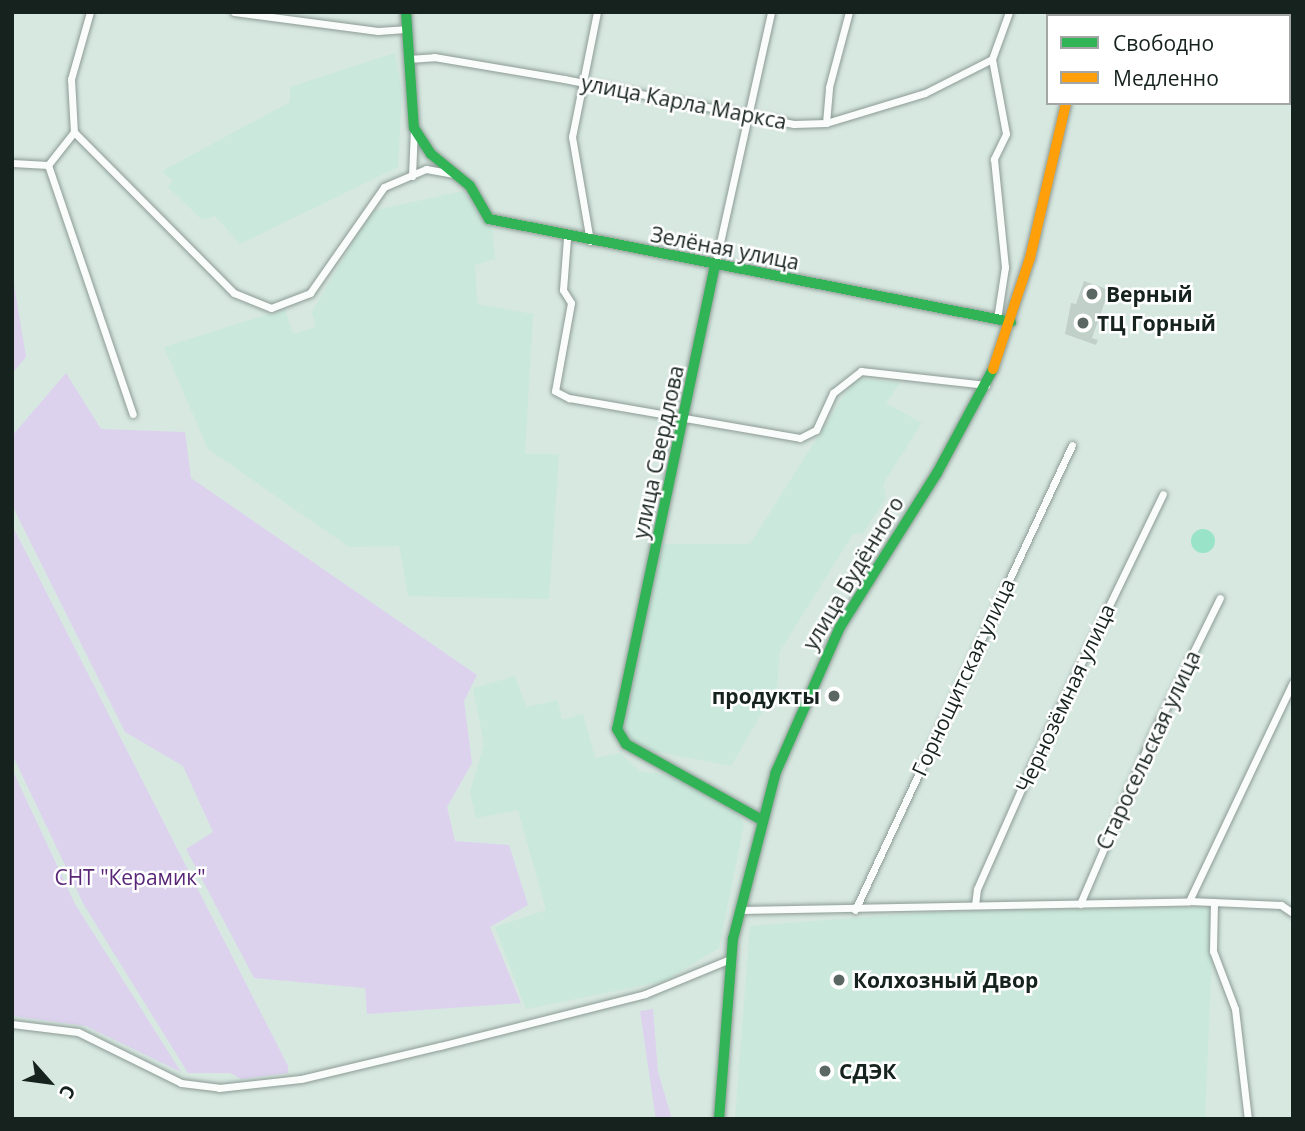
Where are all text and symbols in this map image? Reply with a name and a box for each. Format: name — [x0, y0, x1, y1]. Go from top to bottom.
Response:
legend — [1046, 14, 1291, 105]
text: Свободно — [1113, 29, 1214, 57]
text: Медленно — [1113, 64, 1219, 92]
street label: улица Карла Маркса — [579, 70, 789, 134]
street label: Зелёная улица — [649, 221, 801, 275]
place label: Верный — [1106, 281, 1193, 307]
marker: Верный — [1084, 286, 1100, 302]
place label: ТЦ Горный — [1097, 310, 1216, 336]
marker: ТЦ Горный — [1075, 315, 1091, 331]
street label: улица Свердлова — [627, 363, 689, 541]
street label: улица Будённого — [797, 492, 909, 654]
street label: Горнощитская улица — [906, 574, 1020, 780]
street label: Чернозёмная улица — [1010, 600, 1120, 796]
street label: Старосельская улица — [1091, 646, 1205, 854]
place label: продукты — [712, 683, 820, 709]
marker: продукты — [826, 688, 842, 704]
park label: СНТ "Керамик" — [54, 864, 206, 890]
place label: Колхозный Двор — [853, 967, 1038, 993]
marker: Колхозный Двор — [831, 972, 847, 988]
north arrow — [14, 1047, 84, 1117]
place label: СДЭК — [839, 1058, 896, 1084]
marker: СДЭК — [817, 1063, 833, 1079]
text: С — [53, 1080, 82, 1103]

